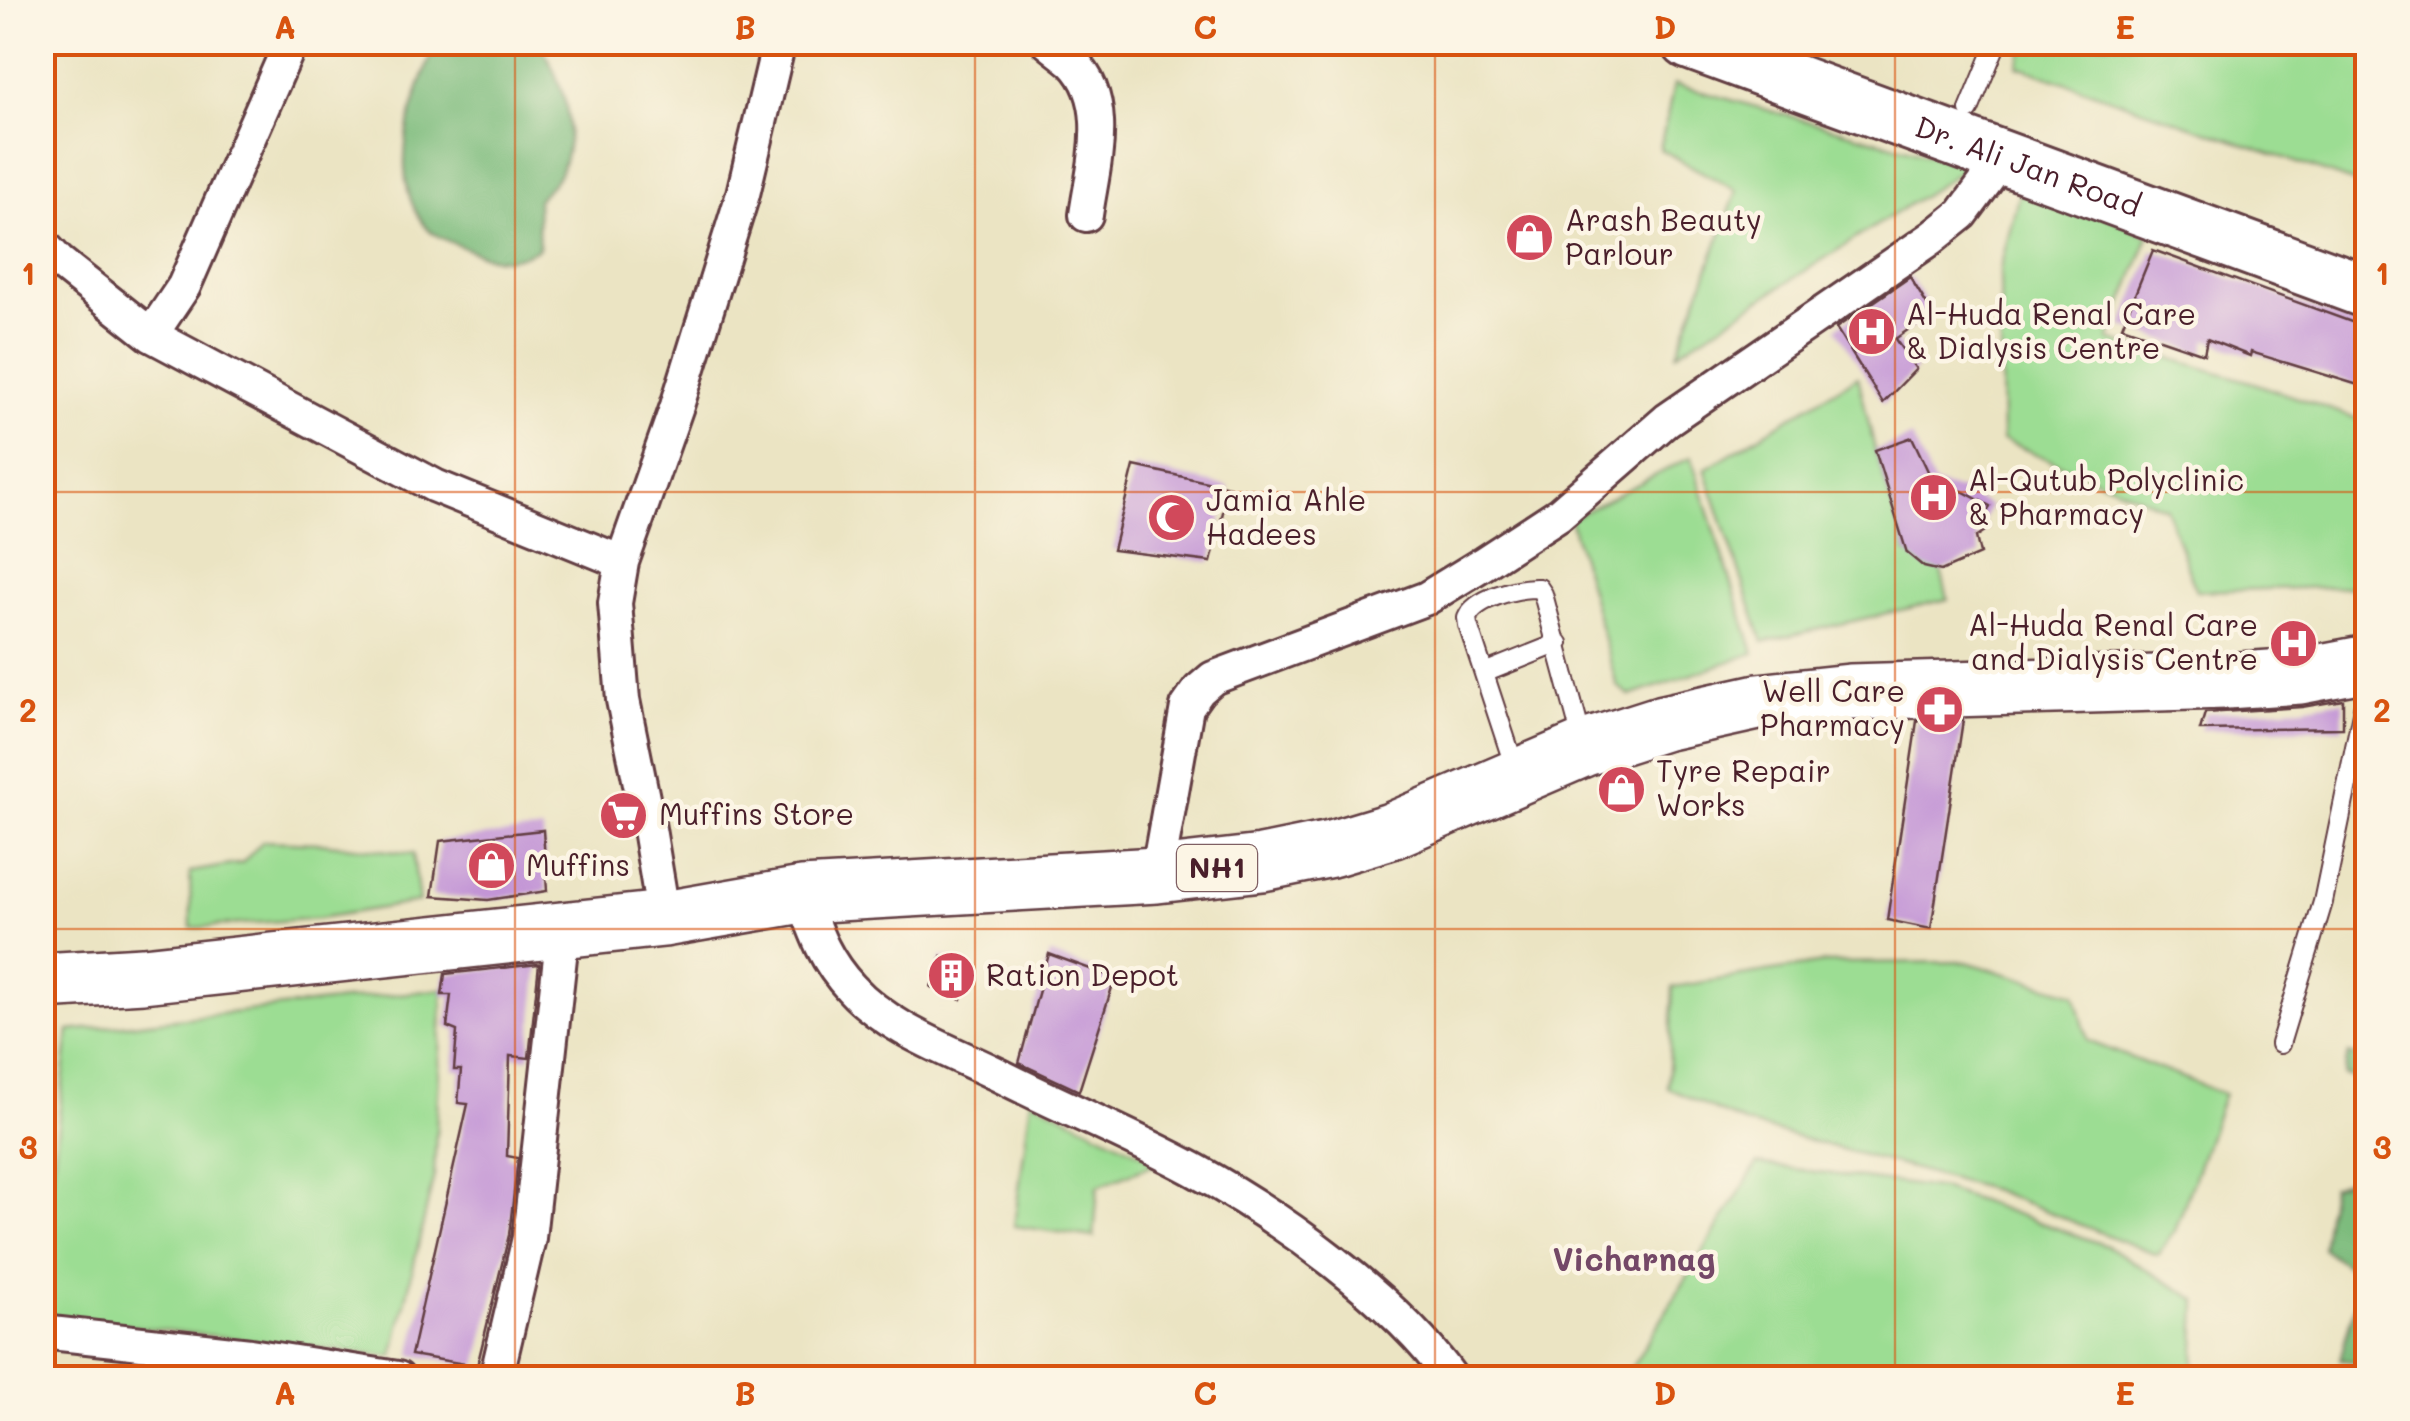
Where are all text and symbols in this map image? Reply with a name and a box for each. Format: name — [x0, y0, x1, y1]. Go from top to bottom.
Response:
text: A — [274, 5, 296, 47]
text: B — [734, 5, 756, 47]
text: C — [1193, 5, 1217, 47]
text: D — [1654, 5, 1676, 47]
text: E — [2115, 5, 2135, 47]
street label: Dr. Ali Jan Road — [1910, 105, 2147, 225]
place label: Arash Beauty Parlour — [1565, 199, 1762, 273]
shop icon: Arash Beauty Parlour — [1504, 212, 1556, 264]
text: 1 — [21, 251, 35, 293]
text: 1 — [2375, 251, 2389, 293]
place label: Al-Huda Renal Care & Dialysis Centre — [1906, 293, 2196, 367]
hospital icon: Al-Huda Renal Care & Dialysis Centre — [1845, 306, 1897, 358]
place label: Al-Qutub Polyclinic & Pharmacy — [1968, 459, 2244, 533]
hospital icon: Al-Qutub Polyclinic & Pharmacy — [1907, 472, 1959, 524]
place label: Jamia Ahle Hadees — [1206, 479, 1366, 553]
mosque icon: Jamia Ahle Hadees — [1145, 492, 1197, 544]
place label: Al-Huda Renal Care and Dialysis Centre — [1968, 604, 2258, 678]
hospital icon: Al-Huda Renal Care and Dialysis Centre — [2267, 617, 2319, 669]
place label: Well Care Pharmacy — [1760, 670, 1905, 744]
pharmacy icon: Well Care Pharmacy — [1914, 683, 1966, 735]
text: 2 — [19, 688, 37, 730]
text: 2 — [2373, 688, 2391, 730]
place label: Tyre Repair Works — [1656, 750, 1831, 824]
shop icon: Tyre Repair Works — [1595, 763, 1647, 815]
supermarket icon: Muffins Store — [598, 789, 650, 841]
place label: Muffins Store — [659, 793, 854, 833]
shop icon: Muffins — [465, 840, 517, 892]
place label: Muffins — [526, 844, 630, 884]
road number: NH1 — [1177, 845, 1257, 891]
building icon: Ration Depot — [925, 950, 977, 1002]
place label: Ration Depot — [986, 954, 1179, 994]
text: 3 — [18, 1125, 38, 1167]
text: 3 — [2372, 1125, 2392, 1167]
district label: Vicharnag — [1552, 1237, 1716, 1279]
text: A — [274, 1371, 296, 1413]
text: B — [734, 1371, 756, 1413]
text: C — [1193, 1371, 1217, 1413]
text: D — [1654, 1371, 1676, 1413]
text: E — [2115, 1371, 2135, 1413]

